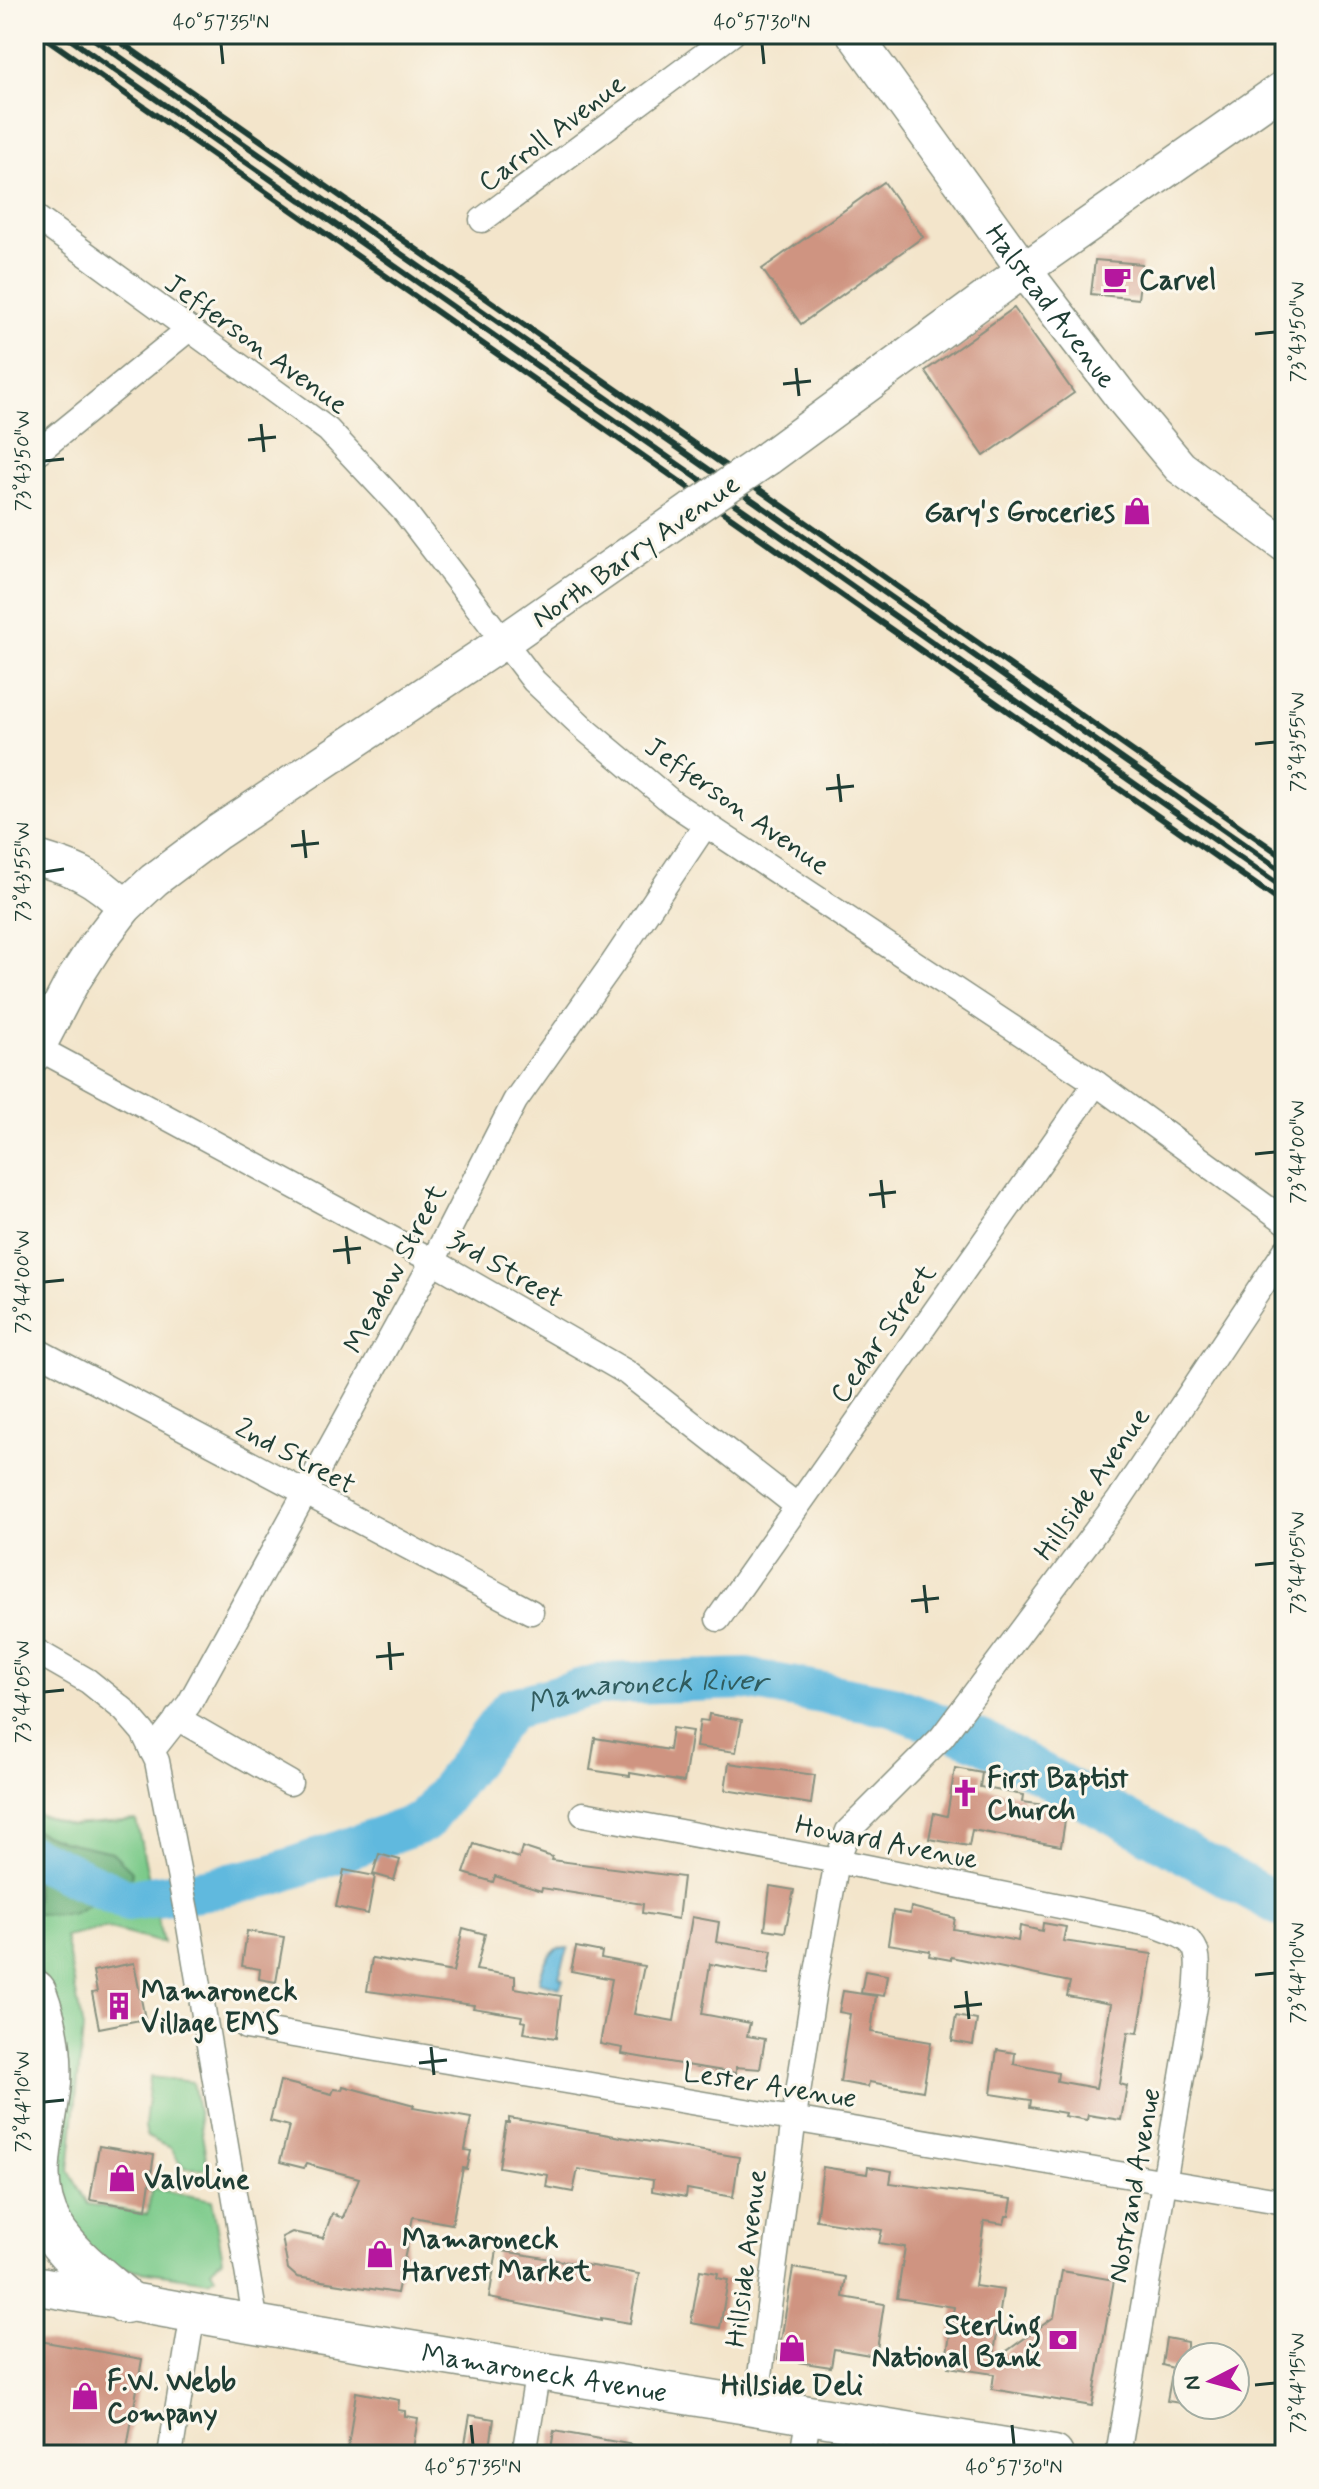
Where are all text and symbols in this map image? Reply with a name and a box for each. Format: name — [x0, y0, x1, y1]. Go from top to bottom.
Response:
text: 40°57'35"N — [173, 10, 269, 37]
text: 40°57'30"N — [713, 10, 811, 37]
street label: Carroll Avenue — [471, 66, 634, 202]
street label: Halstead Avenue — [976, 217, 1124, 397]
place label: Carvel — [1139, 263, 1216, 300]
cafe icon: Carvel — [1102, 264, 1132, 294]
street label: Jefferson Avenue — [156, 266, 355, 424]
text: 73°43'50"W — [1285, 282, 1312, 382]
text: 73°43'50"W — [10, 411, 37, 511]
street label: North Barry Avenue — [525, 466, 748, 638]
place label: Gary's Groceries — [924, 495, 1115, 532]
shop icon: Gary's Groceries — [1122, 496, 1152, 526]
text: 73°43'55"W — [1285, 692, 1312, 792]
street label: Jefferson Avenue — [637, 729, 837, 885]
text: 73°43'55"W — [10, 822, 37, 922]
text: 73°44'00"W — [1285, 1100, 1312, 1204]
street label: Meadow Street — [336, 1178, 457, 1360]
street label: 3rd Street — [440, 1222, 569, 1318]
text: 73°44'00"W — [10, 1230, 37, 1334]
street label: Cedar Street — [822, 1257, 946, 1412]
street label: Hillside Avenue — [1026, 1400, 1160, 1568]
street label: 2nd Street — [228, 1410, 361, 1504]
text: 73°44'05"W — [1285, 1512, 1312, 1614]
text: 73°44'05"W — [10, 1641, 37, 1743]
water label: Mamaroneck River — [523, 1660, 774, 1724]
place label: First Baptist Church — [987, 1761, 1129, 1830]
church icon: First Baptist Church — [950, 1778, 980, 1808]
street label: Howard Avenue — [792, 1808, 981, 1879]
text: 73°44'10"W — [1285, 1922, 1312, 2024]
place label: Mamaroneck Village EMS — [141, 1974, 297, 2044]
building icon: Mamaroneck Village EMS — [104, 1991, 134, 2021]
text: 73°44'10"W — [10, 2051, 37, 2153]
street label: Lester Avenue — [680, 2054, 859, 2118]
street label: Nostrand Avenue — [1100, 2085, 1171, 2286]
place label: Valvoline — [144, 2162, 250, 2199]
shop icon: Valvoline — [107, 2163, 137, 2193]
street label: Hillside Avenue — [718, 2167, 777, 2350]
place label: Mamaroneck Harvest Market — [402, 2222, 592, 2291]
shop icon: Mamaroneck Harvest Market — [365, 2239, 395, 2269]
place label: Sterling National Bank — [872, 2308, 1041, 2377]
bank icon: Sterling National Bank — [1048, 2325, 1078, 2355]
shop icon: Hillside Deli — [777, 2333, 807, 2363]
text: 73°44'15"W — [1285, 2333, 1312, 2433]
street label: Mamaroneck Avenue — [419, 2336, 670, 2413]
north arrow — [1171, 2341, 1251, 2421]
place label: F.W. Webb Company — [107, 2364, 236, 2433]
place label: Hillside Deli — [721, 2368, 863, 2405]
text: N — [1178, 2374, 1208, 2392]
shop icon: F.W. Webb Company — [70, 2381, 100, 2411]
text: 40°57'35"N — [425, 2455, 521, 2482]
text: 40°57'30"N — [965, 2455, 1063, 2482]

